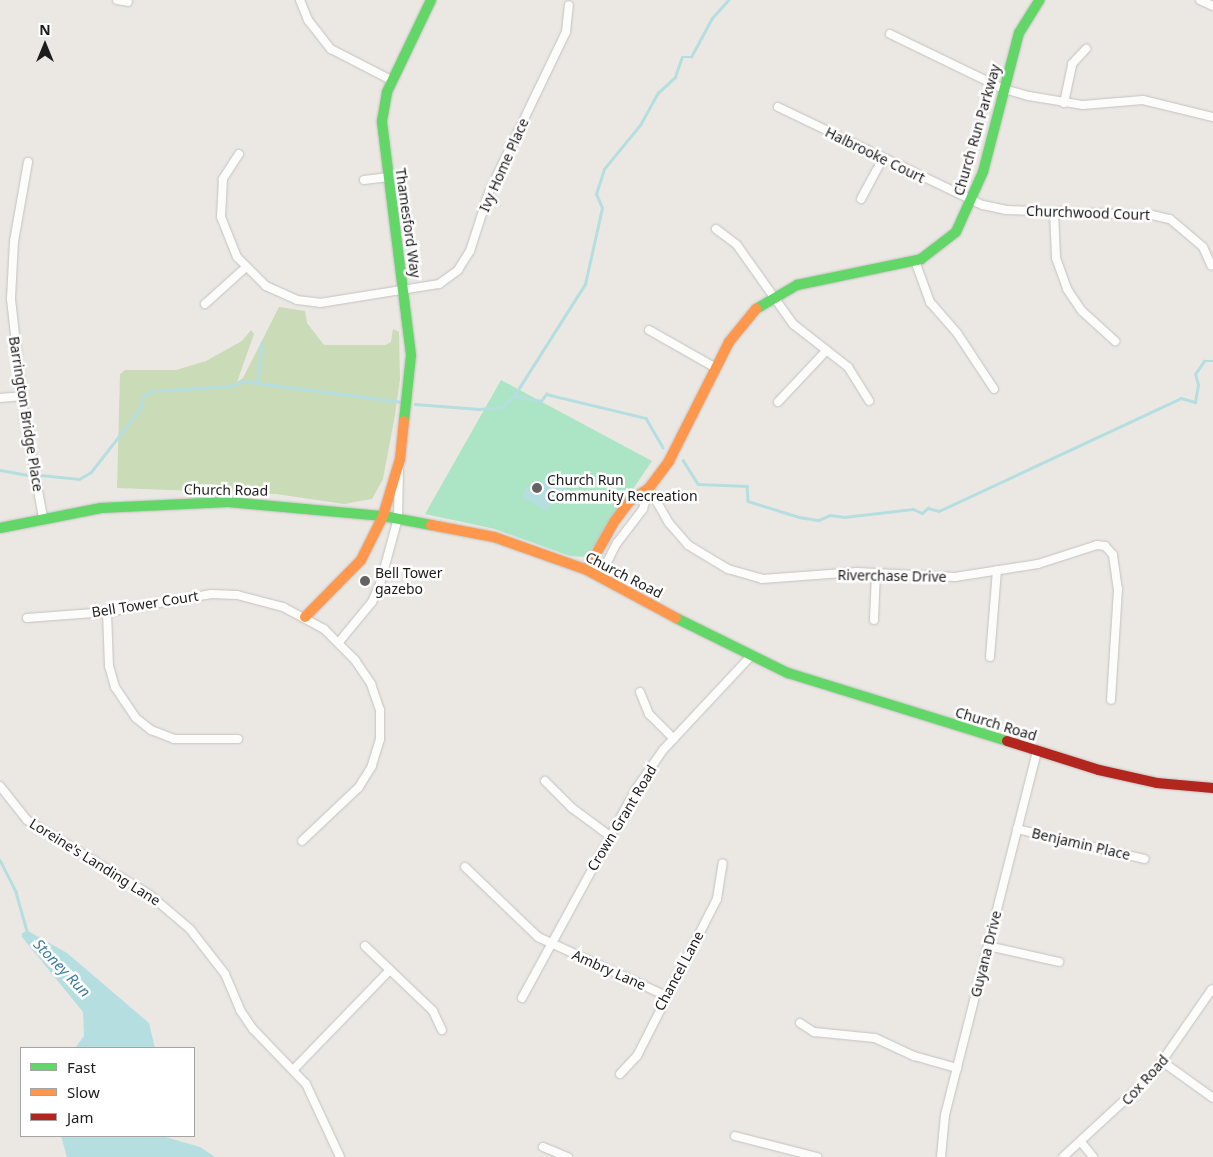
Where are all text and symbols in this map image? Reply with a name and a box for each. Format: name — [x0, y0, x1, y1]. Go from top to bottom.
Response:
north arrow — [20, 20, 70, 70]
text: N — [39, 20, 51, 39]
street label: Church Run Parkway — [950, 62, 1004, 198]
street label: Ivy Home Place — [476, 116, 532, 214]
street label: Halbrooke Court — [822, 124, 928, 186]
street label: Thamesford Way — [392, 167, 424, 279]
street label: Churchwood Court — [1026, 202, 1150, 224]
street label: Barrington Bridge Place — [5, 335, 47, 493]
place label: Church Run Community Recreation — [547, 472, 698, 504]
street label: Church Road — [184, 481, 268, 499]
marker: Church Run Community Recreation — [531, 482, 543, 494]
street label: Church Road — [583, 548, 665, 602]
place label: Bell Tower gazebo — [375, 565, 443, 598]
street label: Riverchase Drive — [837, 567, 947, 585]
marker: Bell Tower gazebo — [359, 575, 371, 587]
street label: Bell Tower Court — [90, 587, 200, 621]
street label: Church Road — [953, 704, 1039, 744]
street label: Crown Grant Road — [584, 762, 660, 874]
street label: Loreine's Landing Lane — [27, 815, 163, 909]
street label: Benjamin Place — [1030, 824, 1132, 864]
street label: Guyana Drive — [967, 909, 1005, 999]
street label: Chancel Lane — [651, 928, 707, 1014]
water label: Stoney Run — [30, 935, 94, 1001]
street label: Ambry Lane — [570, 946, 648, 994]
legend — [20, 1047, 195, 1137]
street label: Cox Road — [1118, 1051, 1172, 1109]
text: Fast — [67, 1057, 96, 1077]
text: Slow — [67, 1082, 100, 1102]
text: Jam — [67, 1107, 94, 1127]

